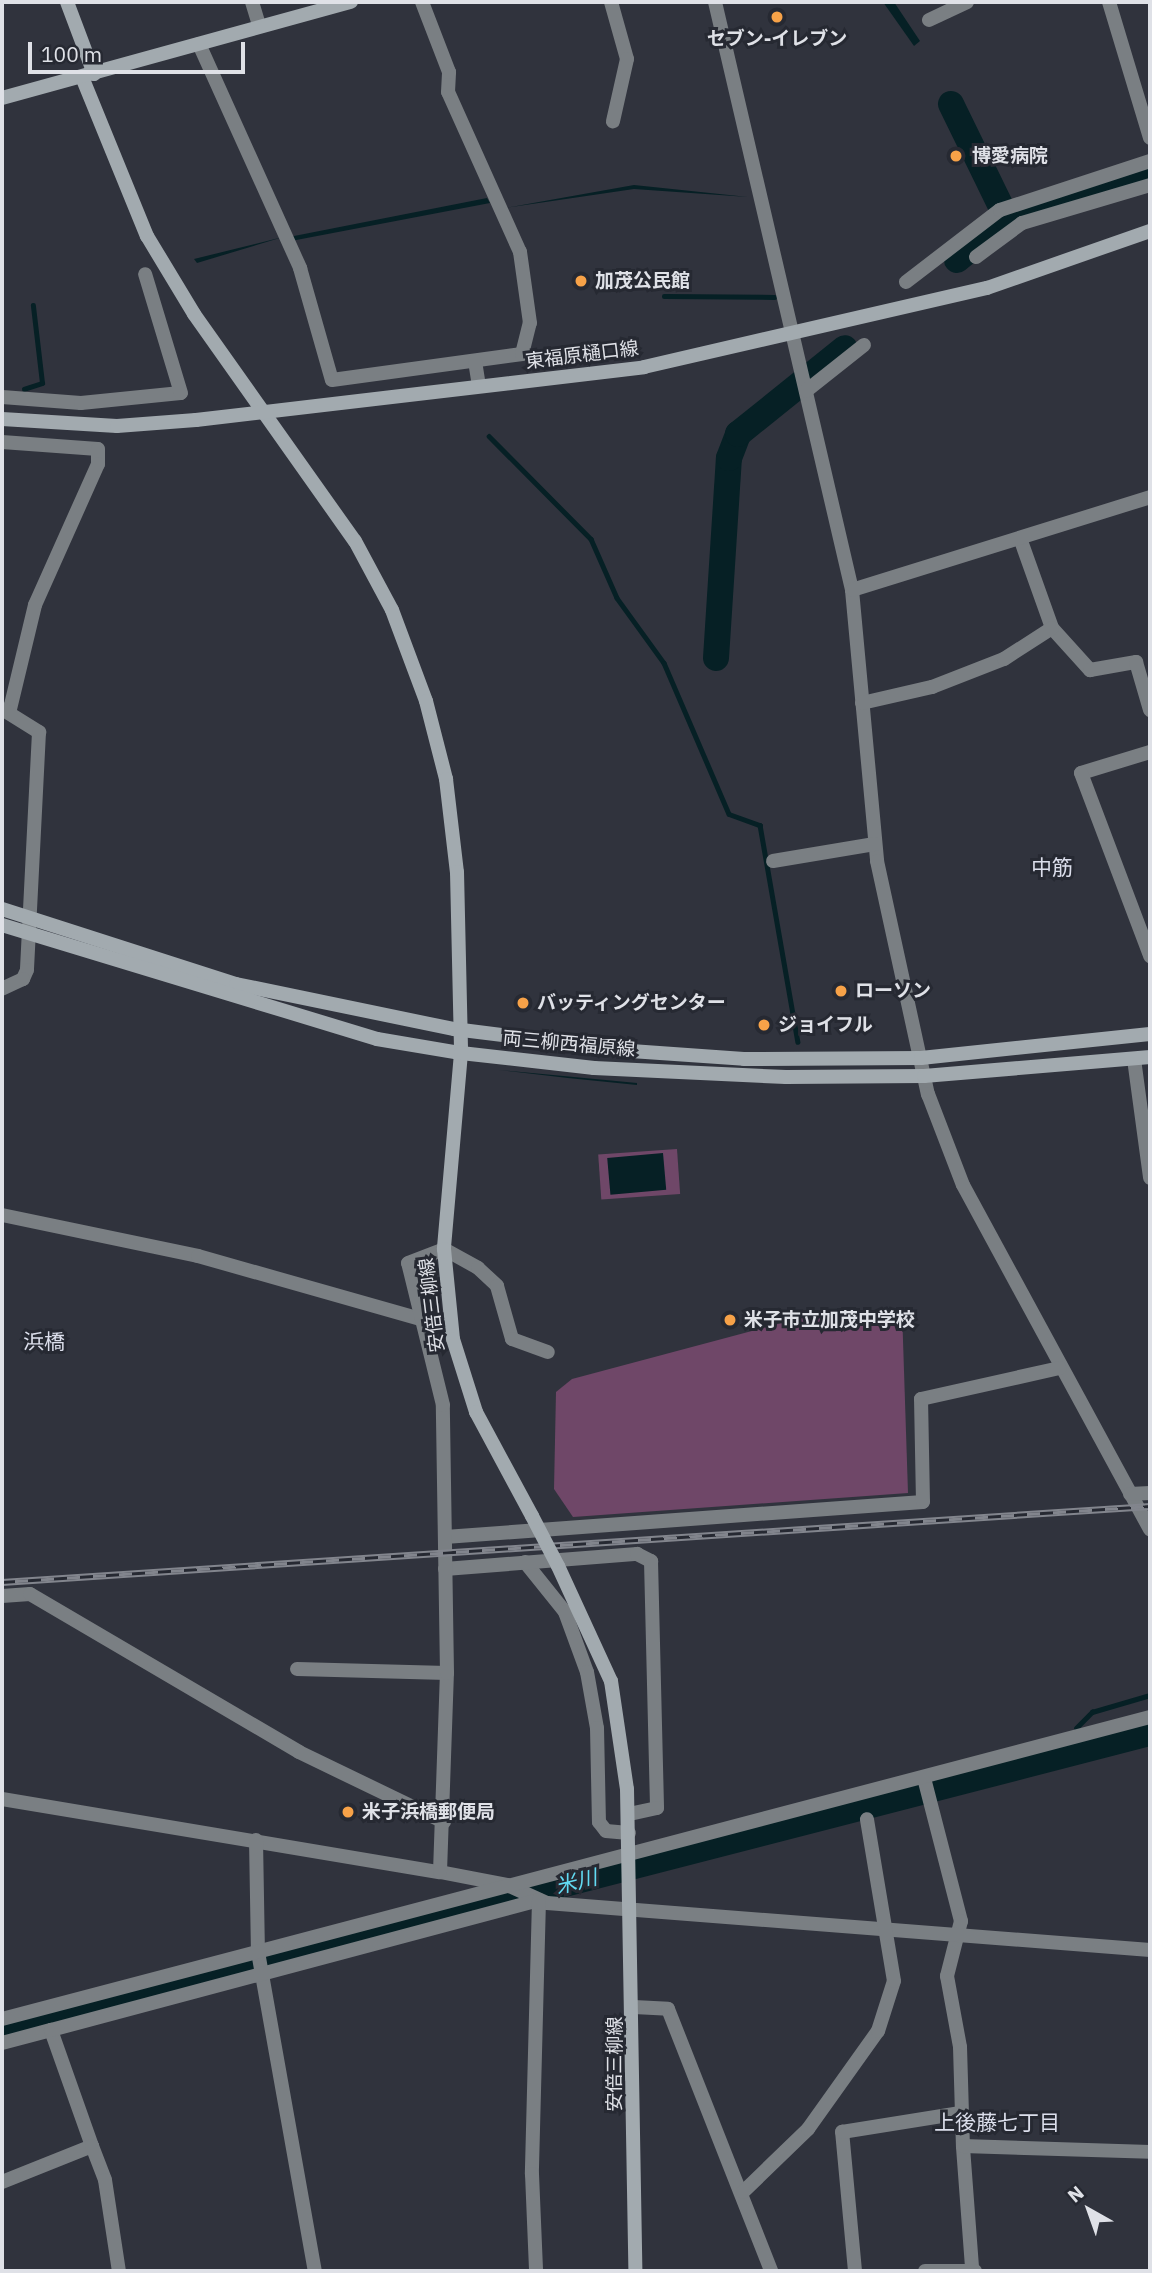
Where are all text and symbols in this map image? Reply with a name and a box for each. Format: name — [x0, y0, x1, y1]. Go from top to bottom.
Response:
marker: セブン-イレブン — [769, 9, 785, 25]
scale bar — [32, 28, 248, 72]
place label: セブン-イレブン — [707, 28, 847, 50]
text: 100 m — [41, 40, 102, 68]
place label: 博愛病院 — [972, 145, 1048, 167]
marker: 博愛病院 — [946, 146, 966, 166]
place label: 加茂公民館 — [595, 270, 690, 292]
marker: 加茂公民館 — [573, 273, 589, 289]
street label: 東福原樋口線 — [524, 337, 640, 373]
district label: 中筋 — [1031, 854, 1073, 880]
place label: ローソン — [855, 980, 931, 1002]
marker: ローソン — [833, 983, 849, 999]
place label: バッティングセンター — [537, 992, 727, 1014]
marker: バッティングセンター — [515, 995, 531, 1011]
place label: ジョイフル — [778, 1014, 873, 1036]
marker: ジョイフル — [756, 1017, 772, 1033]
street label: 両三柳西福原線 — [502, 1027, 636, 1061]
street label: 安倍三柳線 — [415, 1256, 449, 1354]
place label: 米子市立加茂中学校 — [744, 1309, 915, 1331]
marker: 米子市立加茂中学校 — [722, 1312, 738, 1328]
district label: 浜橋 — [23, 1328, 65, 1354]
place label: 米子浜橋郵便局 — [362, 1801, 495, 1823]
marker: 米子浜橋郵便局 — [340, 1804, 356, 1820]
water label: 米川 — [553, 1864, 599, 1898]
street label: 安倍三柳線 — [604, 2017, 626, 2111]
district label: 上後藤七丁目 — [934, 2109, 1060, 2135]
north arrow — [1054, 2175, 1124, 2245]
text: N — [1063, 2180, 1088, 2208]

